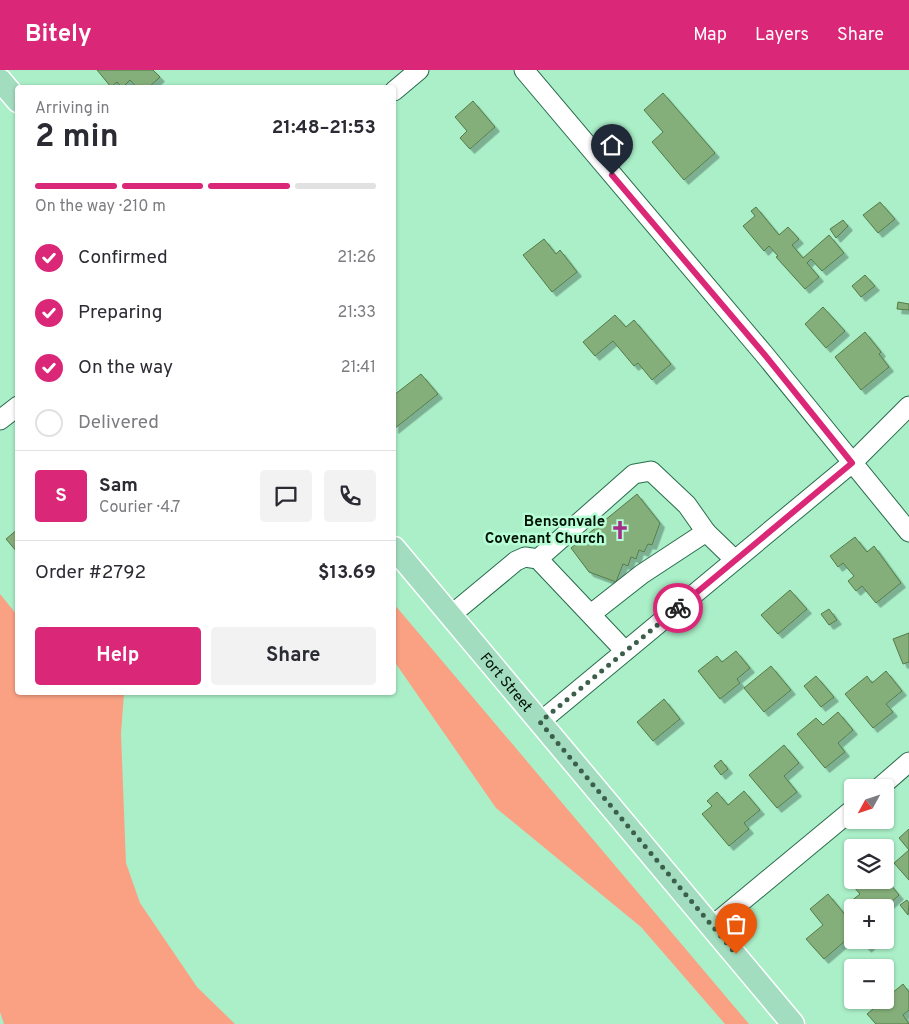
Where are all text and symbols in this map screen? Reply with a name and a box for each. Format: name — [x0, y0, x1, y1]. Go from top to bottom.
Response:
text: Bitely — [25, 20, 92, 50]
text: Map — [693, 24, 727, 47]
text: Layers — [755, 24, 809, 47]
text: Share — [837, 24, 884, 47]
text: Arriving in — [35, 99, 110, 119]
text: 21:48–21:53 — [272, 116, 376, 140]
text: 2 min — [35, 118, 119, 158]
pin — [591, 124, 633, 175]
icon: home — [598, 131, 626, 159]
text: On the way · 210 m — [35, 197, 166, 217]
icon: check — [35, 244, 63, 272]
text: Confirmed — [78, 246, 168, 270]
text: 21:26 — [337, 248, 376, 268]
icon: check — [35, 299, 63, 327]
text: Preparing — [78, 301, 162, 325]
text: 21:33 — [337, 303, 376, 323]
icon: check — [35, 354, 63, 382]
text: On the way — [78, 356, 173, 380]
text: 21:41 — [341, 358, 376, 378]
text: Delivered — [78, 411, 159, 435]
button: chat — [260, 470, 312, 522]
button: phone — [324, 470, 376, 522]
text: Sam — [99, 474, 138, 498]
text: S — [55, 484, 67, 508]
text: Courier · 4.7 — [99, 498, 180, 518]
place label: Bensonvale Covenant Church — [485, 513, 605, 549]
church icon: Bensonvale Covenant Church — [609, 519, 631, 541]
text: Order #2792 — [35, 561, 146, 585]
text: $13.69 — [318, 561, 376, 585]
courier — [653, 583, 703, 633]
icon: bike — [664, 594, 692, 622]
button: Help — [35, 627, 201, 685]
button: Share — [211, 627, 376, 685]
street label: Fort Street — [475, 649, 536, 717]
north arrow — [844, 779, 894, 829]
map controls — [844, 779, 894, 1009]
button: layers — [844, 839, 894, 889]
button: + — [844, 899, 894, 949]
pin — [715, 903, 757, 954]
icon: bag — [722, 910, 750, 938]
button: − — [844, 959, 894, 1009]

